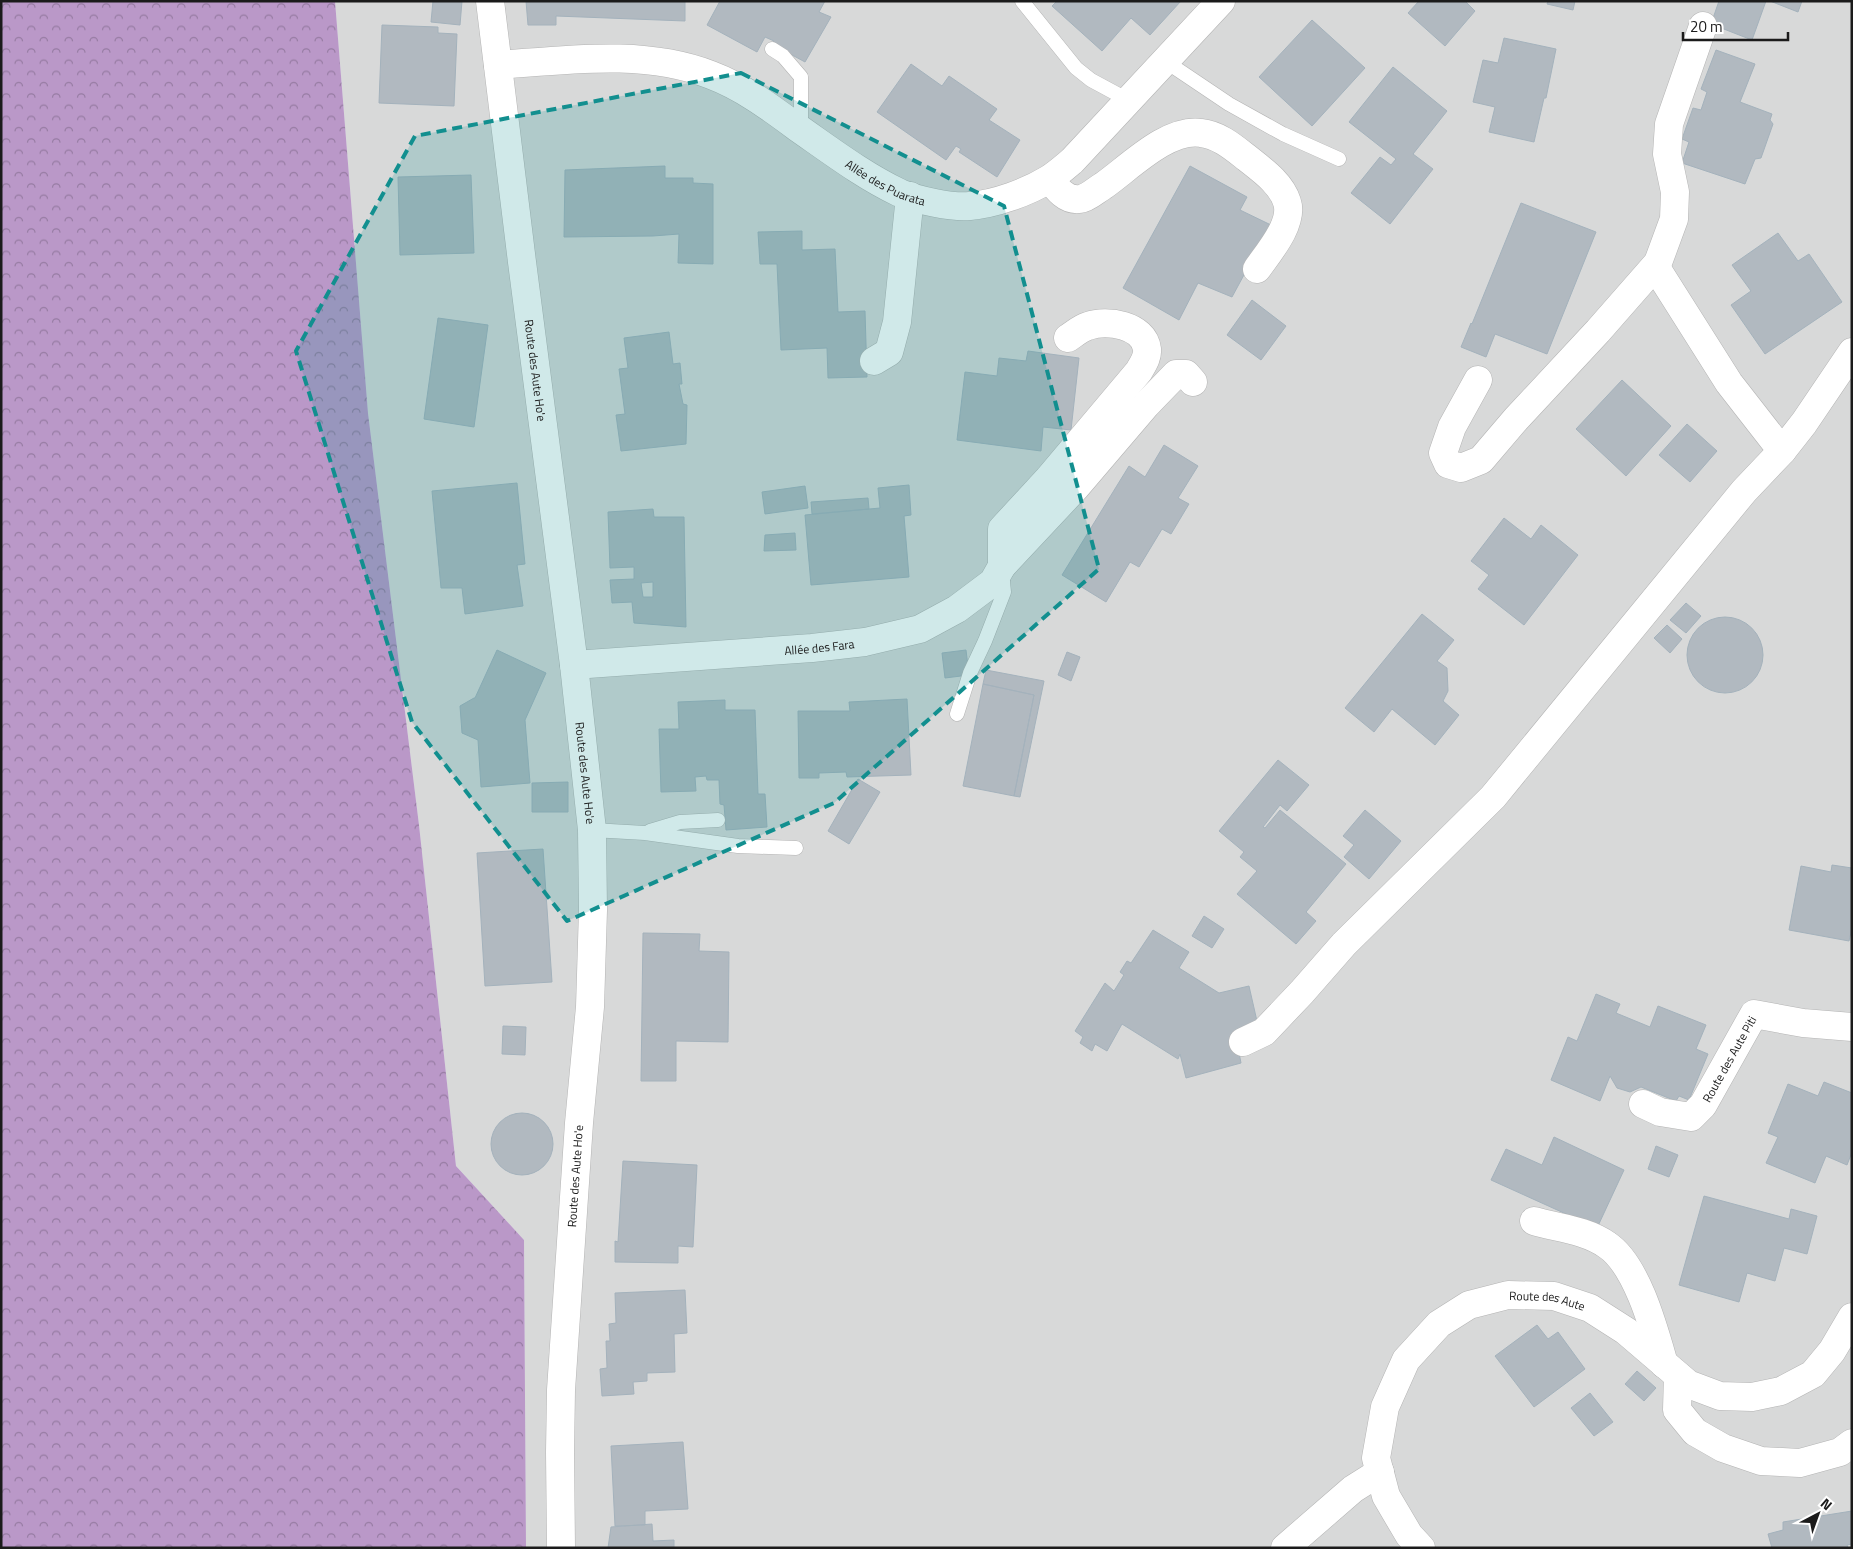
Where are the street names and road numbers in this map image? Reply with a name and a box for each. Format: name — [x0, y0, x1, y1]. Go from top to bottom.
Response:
street label: Allée des Puarata — [842, 154, 927, 210]
street label: Route des Aute Ho'e — [520, 318, 552, 422]
street label: Allée des Fara — [784, 634, 855, 659]
street label: Route des Aute Ho'e — [571, 721, 601, 825]
street label: Route des Aute Piti — [1697, 1012, 1761, 1106]
street label: Route des Aute Ho'e — [562, 1124, 588, 1228]
street label: Route des Aute — [1509, 1286, 1588, 1315]

